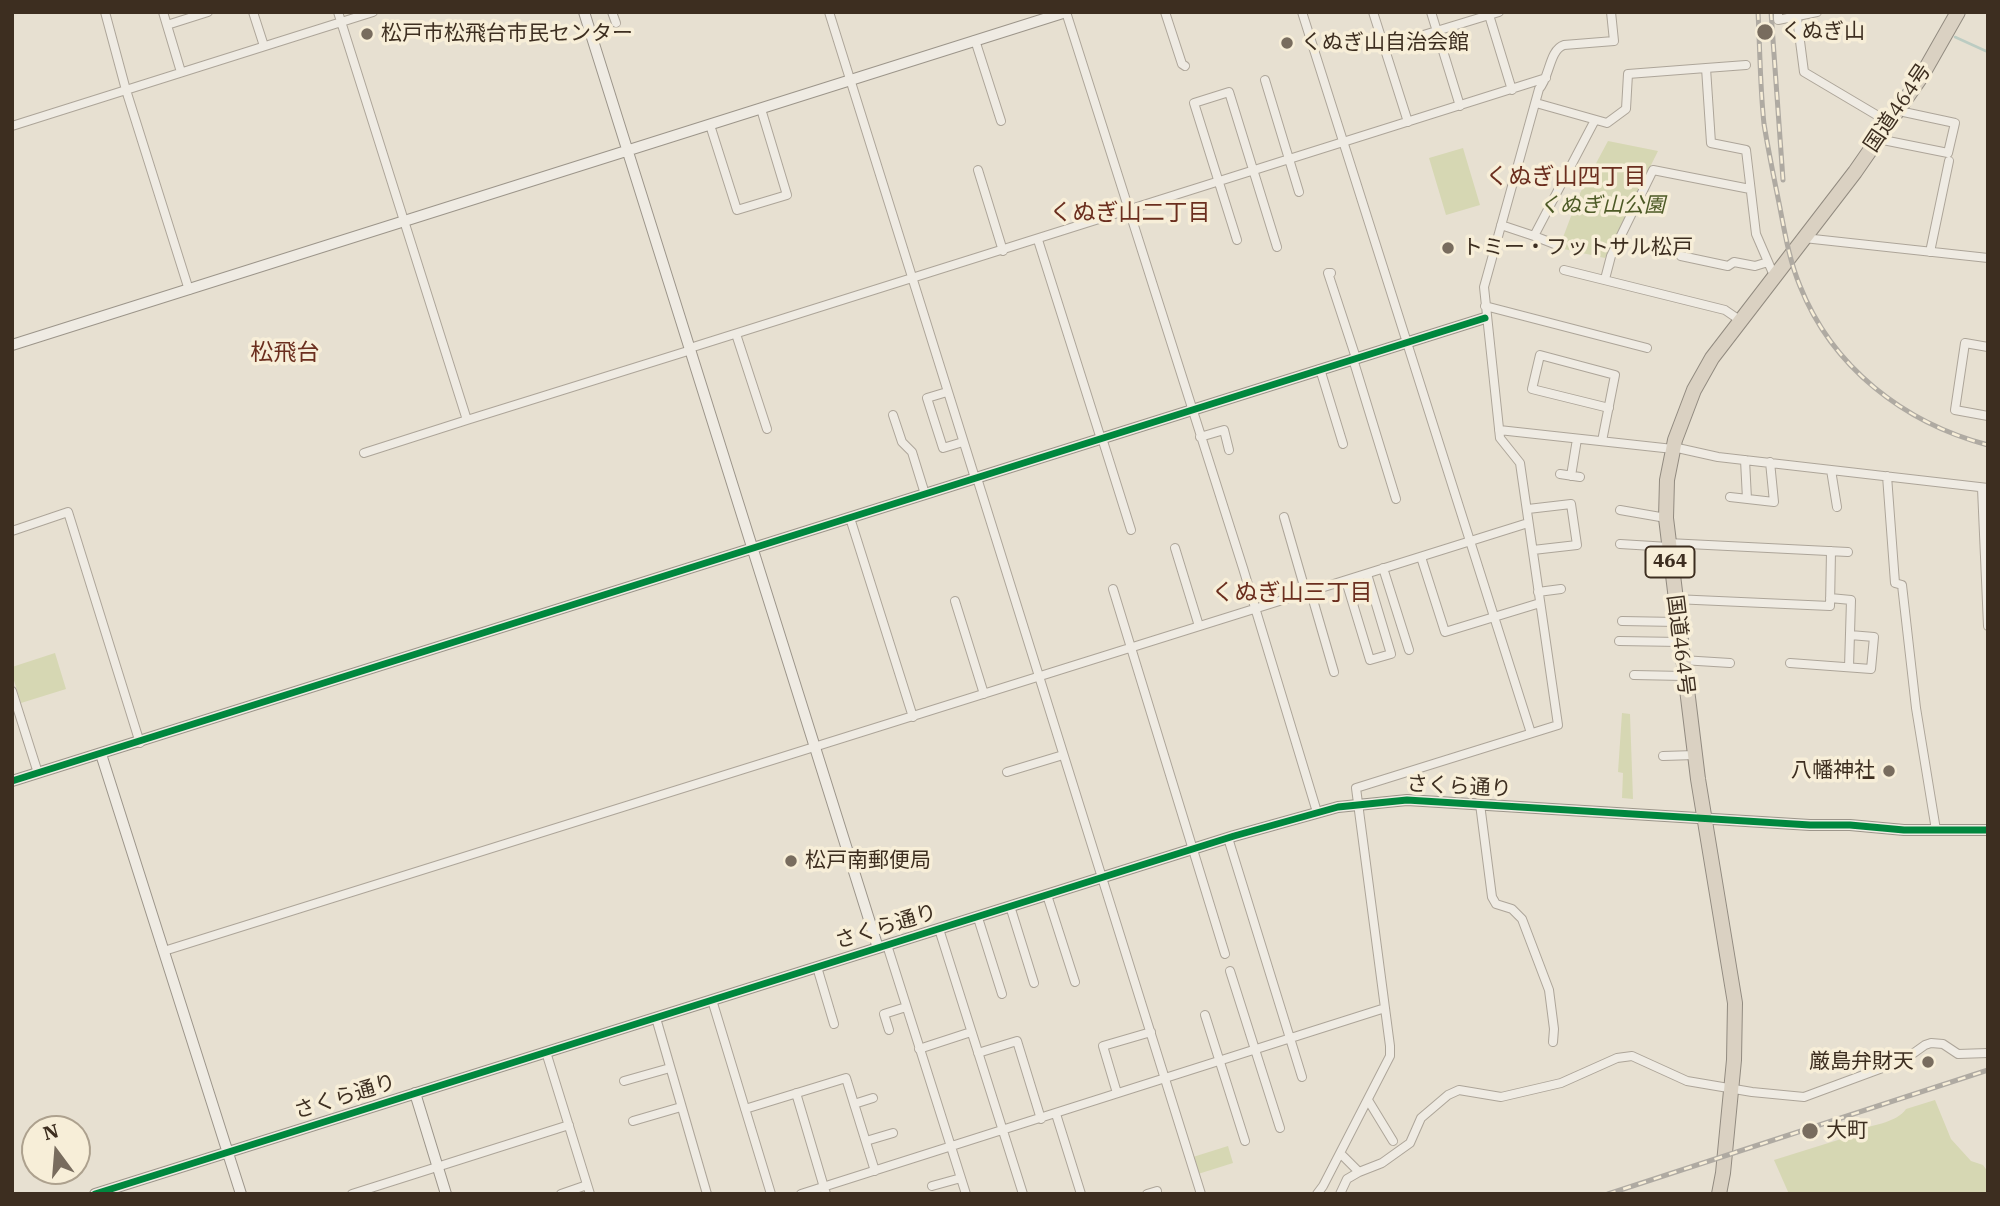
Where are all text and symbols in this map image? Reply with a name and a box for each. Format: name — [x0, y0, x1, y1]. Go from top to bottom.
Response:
place label: くぬぎ山 — [1781, 19, 1865, 45]
place label: 松戸市松飛台市民センター — [381, 21, 633, 47]
marker: くぬぎ山 — [1755, 22, 1775, 42]
marker: 松戸市松飛台市民センター — [359, 26, 375, 42]
place label: くぬぎ山自治会館 — [1301, 30, 1469, 56]
marker: くぬぎ山自治会館 — [1279, 35, 1295, 51]
street label: 国道464号 — [1859, 59, 1937, 157]
district label: くぬぎ山四丁目 — [1486, 163, 1646, 191]
park label: くぬぎ山公園 — [1539, 193, 1665, 219]
district label: くぬぎ山二丁目 — [1050, 199, 1210, 227]
place label: トミー・フットサル松戸 — [1462, 235, 1693, 261]
marker: トミー・フットサル松戸 — [1440, 240, 1456, 256]
district label: 松飛台 — [251, 339, 319, 367]
road number: 464 — [1646, 547, 1694, 578]
district label: くぬぎ山三丁目 — [1212, 579, 1372, 607]
street label: 国道464号 — [1661, 593, 1699, 697]
place label: 八幡神社 — [1791, 758, 1875, 784]
marker: 八幡神社 — [1881, 763, 1897, 779]
street label: さくら通り — [1406, 772, 1512, 802]
place label: 松戸南郵便局 — [805, 848, 931, 874]
marker: 松戸南郵便局 — [783, 853, 799, 869]
street label: さくら通り — [832, 900, 940, 954]
place label: 厳島弁財天 — [1809, 1049, 1914, 1075]
marker: 厳島弁財天 — [1920, 1054, 1936, 1070]
street label: さくら通り — [291, 1070, 399, 1124]
north arrow — [21, 1115, 91, 1185]
text: N — [40, 1118, 61, 1145]
place label: 大町 — [1826, 1118, 1868, 1144]
marker: 大町 — [1800, 1121, 1820, 1141]

